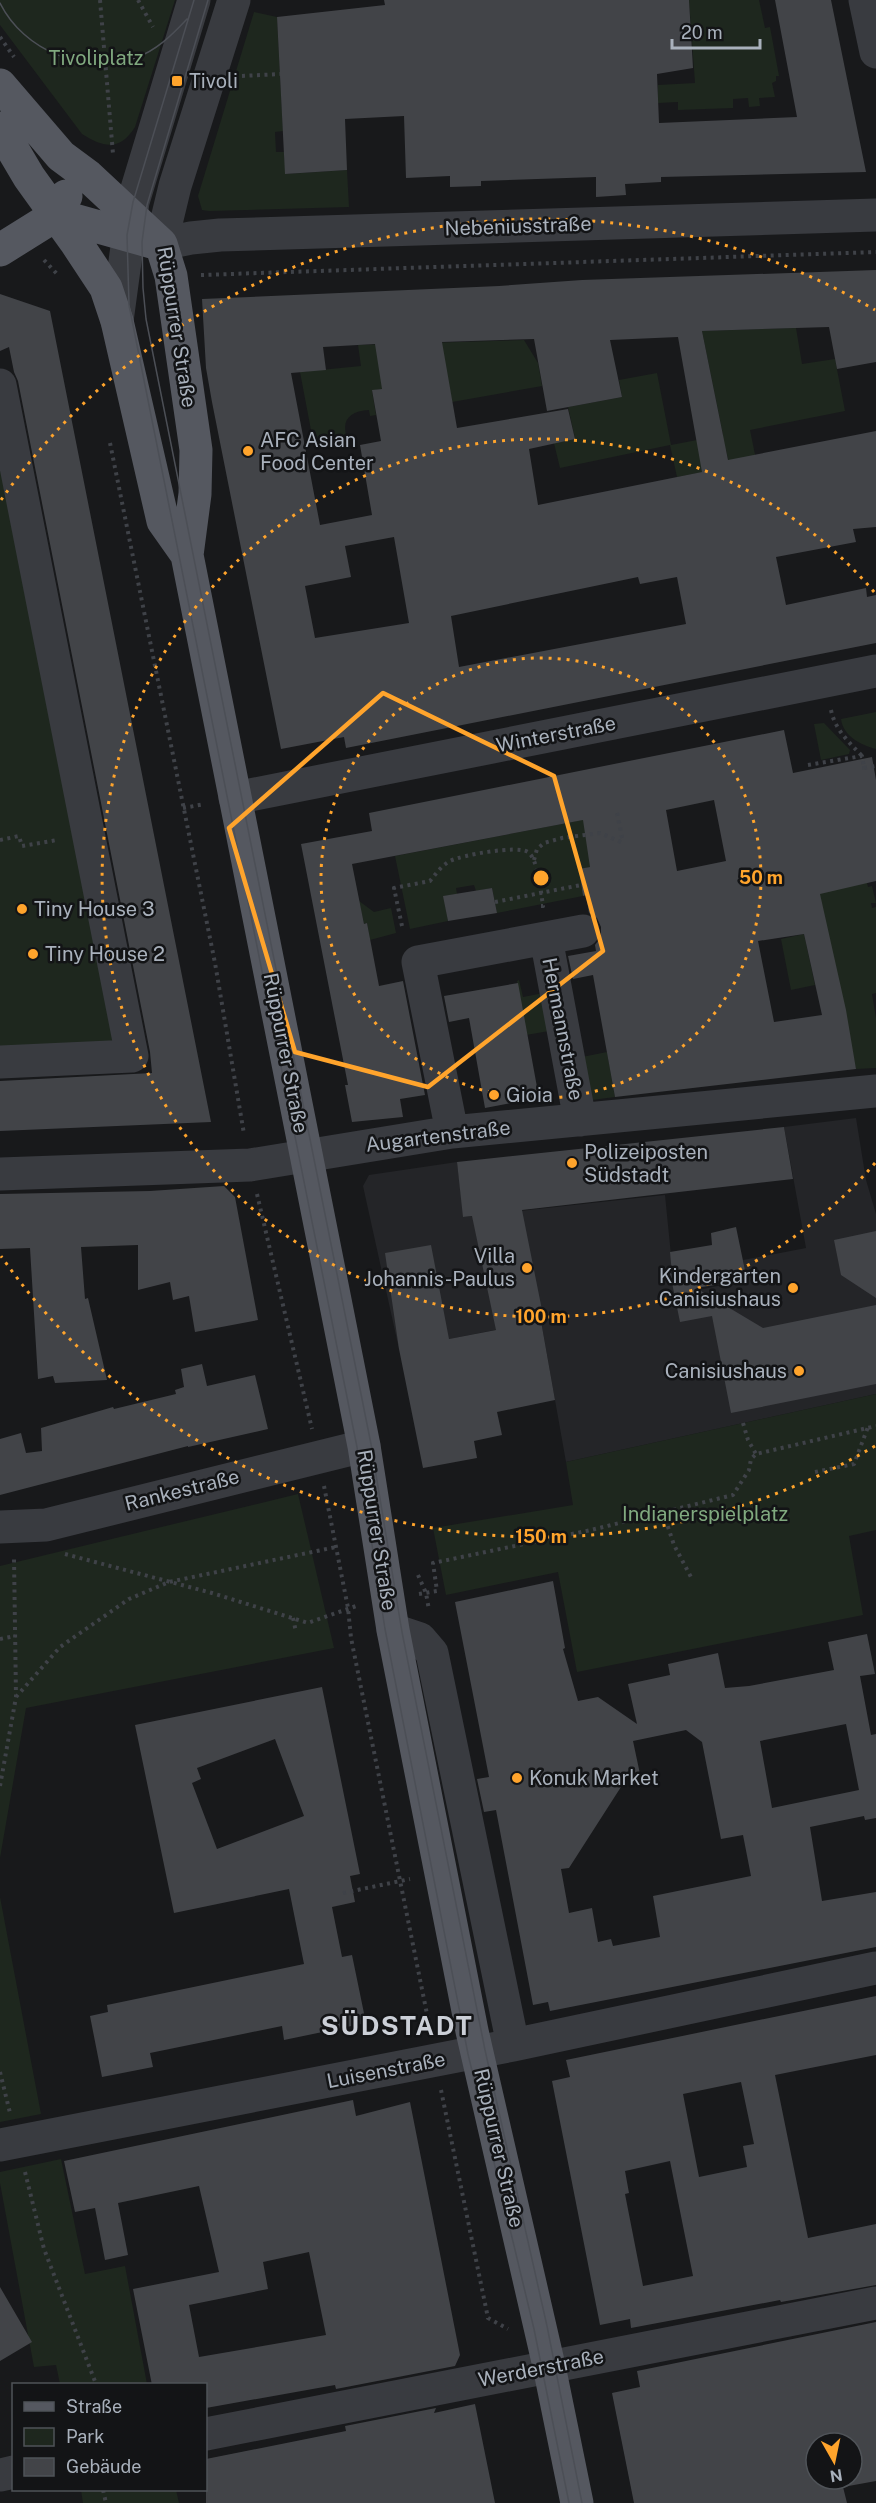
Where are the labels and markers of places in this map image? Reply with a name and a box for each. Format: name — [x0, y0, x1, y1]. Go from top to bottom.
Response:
place label: Tivoli — [189, 69, 238, 93]
marker: Tivoli — [170, 74, 184, 88]
place label: AFC Asian Food Center — [260, 428, 374, 475]
marker: AFC Asian Food Center — [241, 444, 255, 458]
centre of rings — [531, 868, 551, 888]
place label: Tiny House 3 — [34, 897, 155, 921]
marker: Tiny House 3 — [15, 902, 29, 916]
place label: Tiny House 2 — [45, 942, 165, 966]
marker: Tiny House 2 — [26, 947, 40, 961]
place label: Gioia — [506, 1083, 553, 1107]
marker: Gioia — [487, 1088, 501, 1102]
place label: Polizeiposten Südstadt — [584, 1140, 708, 1187]
marker: Polizeiposten Südstadt — [565, 1156, 579, 1170]
place label: Villa Johannis-Paulus — [364, 1244, 515, 1291]
marker: Villa Johannis-Paulus — [520, 1261, 534, 1275]
place label: Kindergarten Canisiushaus — [659, 1264, 781, 1311]
marker: Kindergarten Canisiushaus — [786, 1281, 800, 1295]
place label: Canisiushaus — [665, 1359, 787, 1383]
marker: Canisiushaus — [792, 1364, 806, 1378]
place label: Konuk Market — [529, 1766, 659, 1790]
marker: Konuk Market — [510, 1771, 524, 1785]

